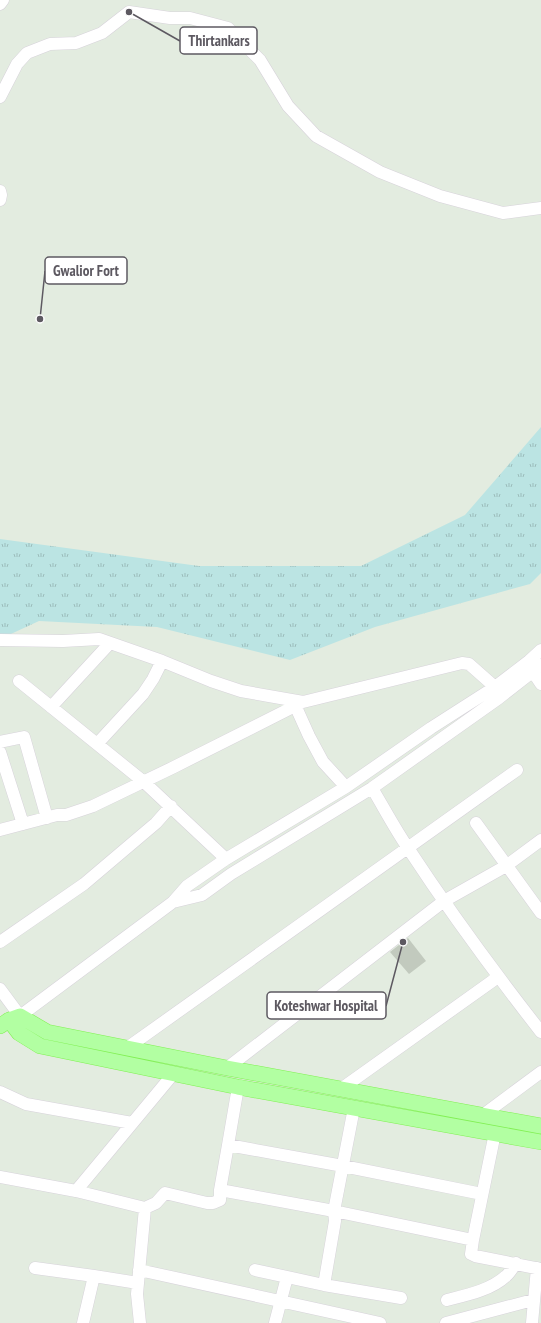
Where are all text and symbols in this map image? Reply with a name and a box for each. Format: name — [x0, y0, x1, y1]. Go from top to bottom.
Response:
callout: Thirtankars — [180, 27, 257, 54]
text: Thirtankars — [188, 31, 250, 50]
callout: Gwalior Fort — [45, 257, 127, 284]
text: Gwalior Fort — [53, 261, 120, 280]
callout: Koteshwar Hospital — [267, 992, 386, 1019]
text: Koteshwar Hospital — [274, 996, 378, 1015]

